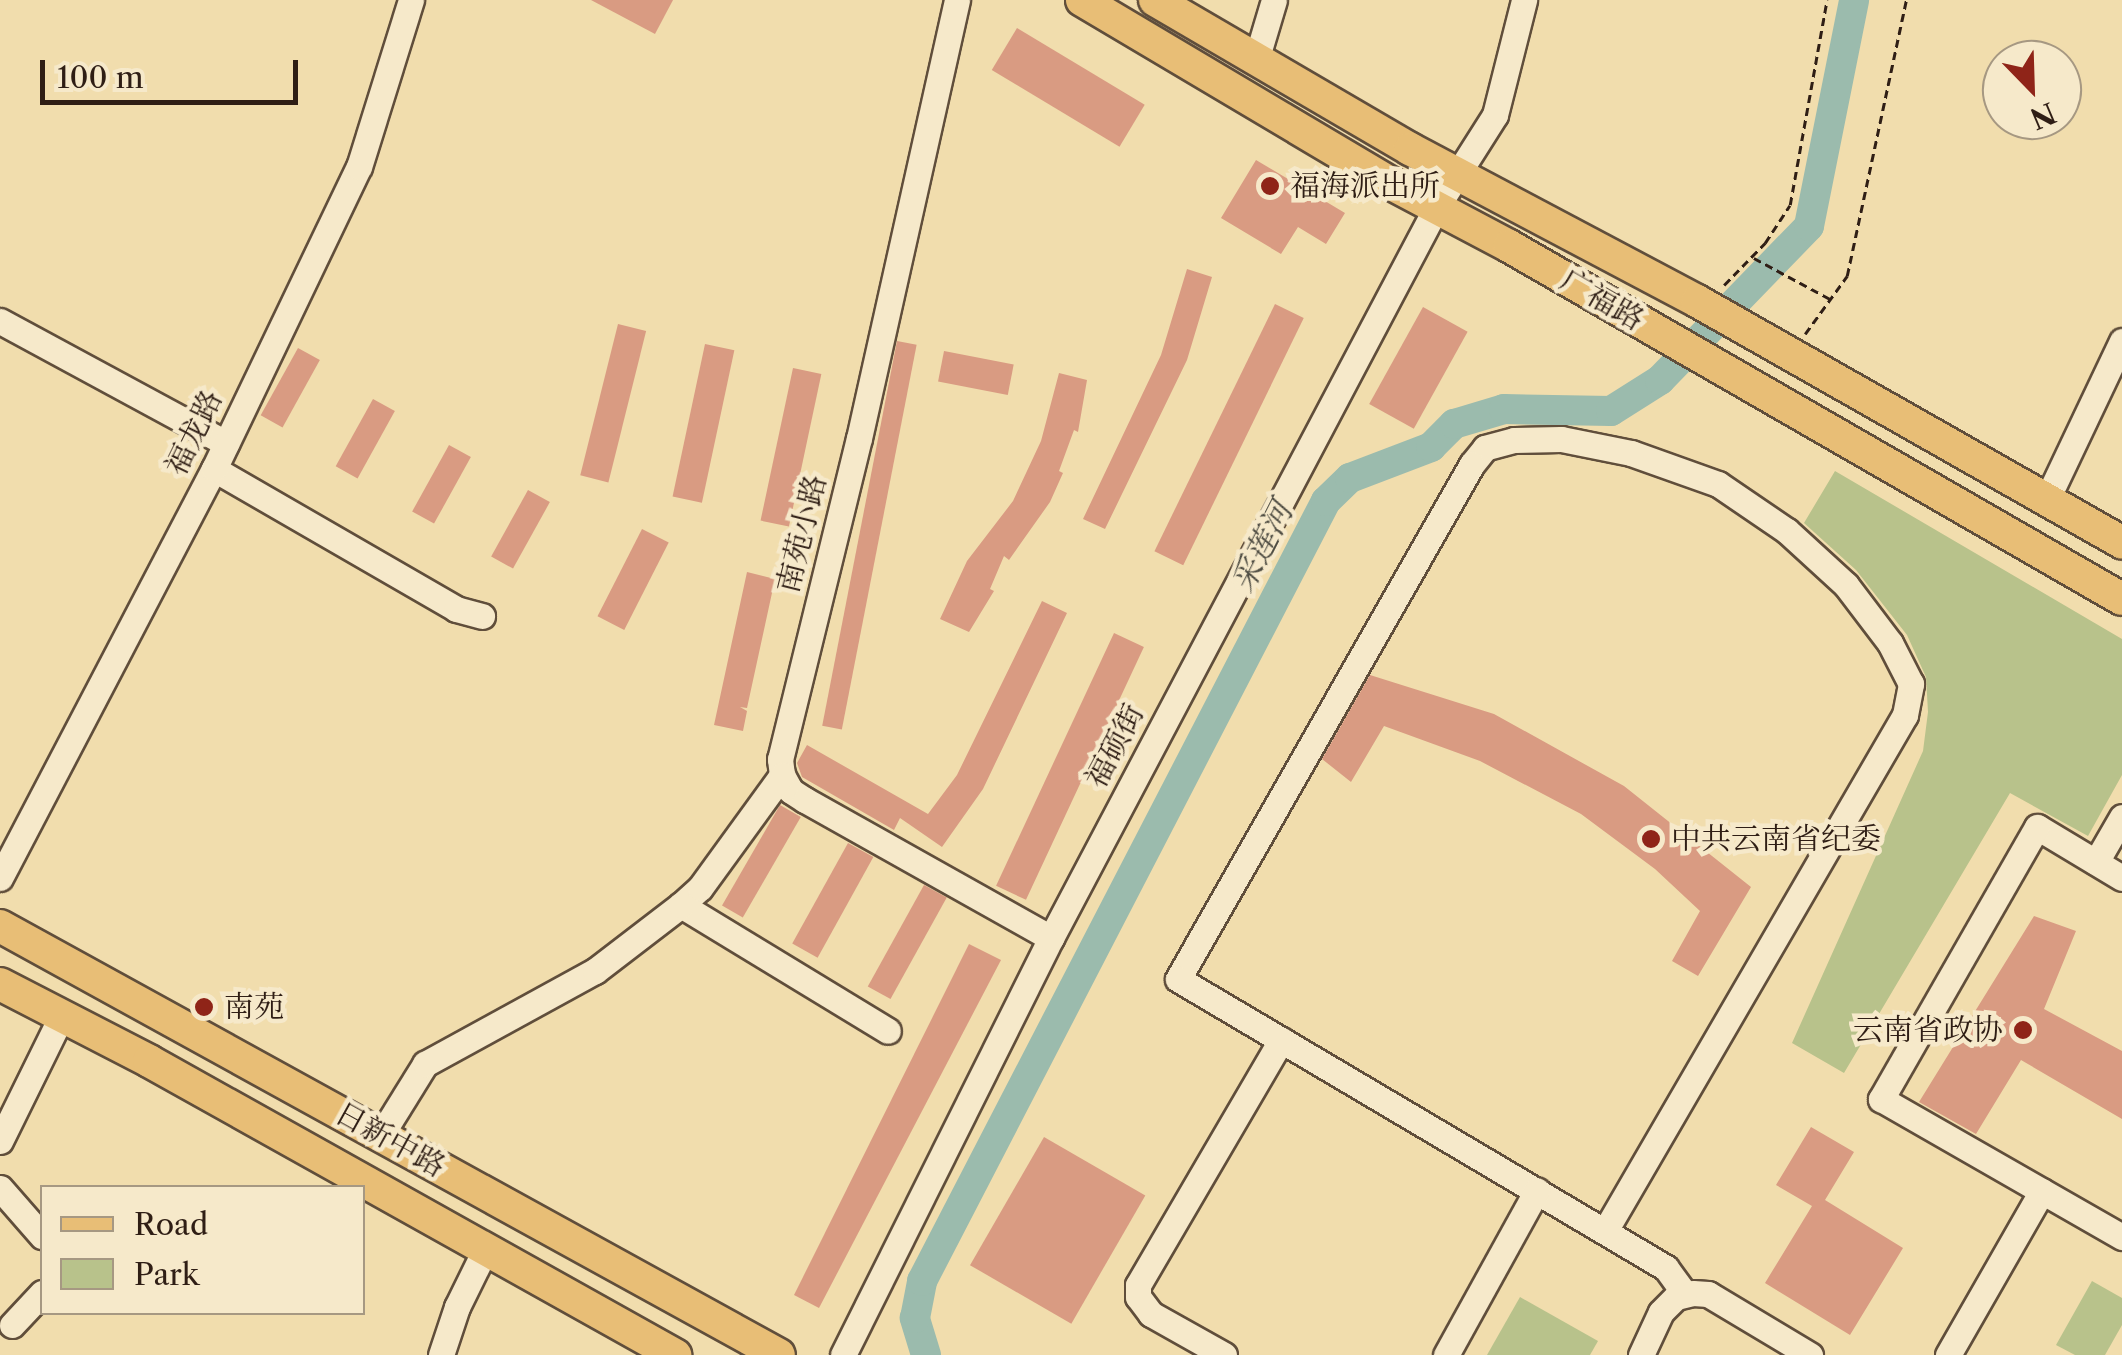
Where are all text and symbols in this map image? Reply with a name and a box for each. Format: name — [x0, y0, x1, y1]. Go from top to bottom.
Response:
scale bar — [45, 40, 302, 102]
north arrow — [1982, 40, 2082, 140]
text: 100 m — [57, 59, 144, 96]
text: N — [2025, 95, 2061, 136]
place label: 福海派出所 — [1290, 168, 1440, 204]
marker: 福海派出所 — [1259, 175, 1281, 197]
street label: 广福路 — [1554, 262, 1650, 338]
street label: 福龙路 — [158, 385, 230, 481]
street label: 南苑小路 — [770, 471, 834, 597]
water label: 采莲河 — [1223, 496, 1301, 598]
street label: 福硕街 — [1078, 698, 1152, 794]
place label: 中共云南省纪委 — [1671, 821, 1881, 857]
marker: 中共云南省纪委 — [1640, 828, 1662, 850]
place label: 南苑 — [224, 989, 284, 1025]
marker: 南苑 — [193, 996, 215, 1018]
place label: 云南省政协 — [1853, 1012, 2003, 1048]
marker: 云南省政协 — [2012, 1019, 2034, 1041]
street label: 日新中路 — [329, 1095, 451, 1185]
legend — [40, 1185, 365, 1315]
text: Road — [134, 1206, 208, 1243]
text: Park — [134, 1256, 199, 1293]

